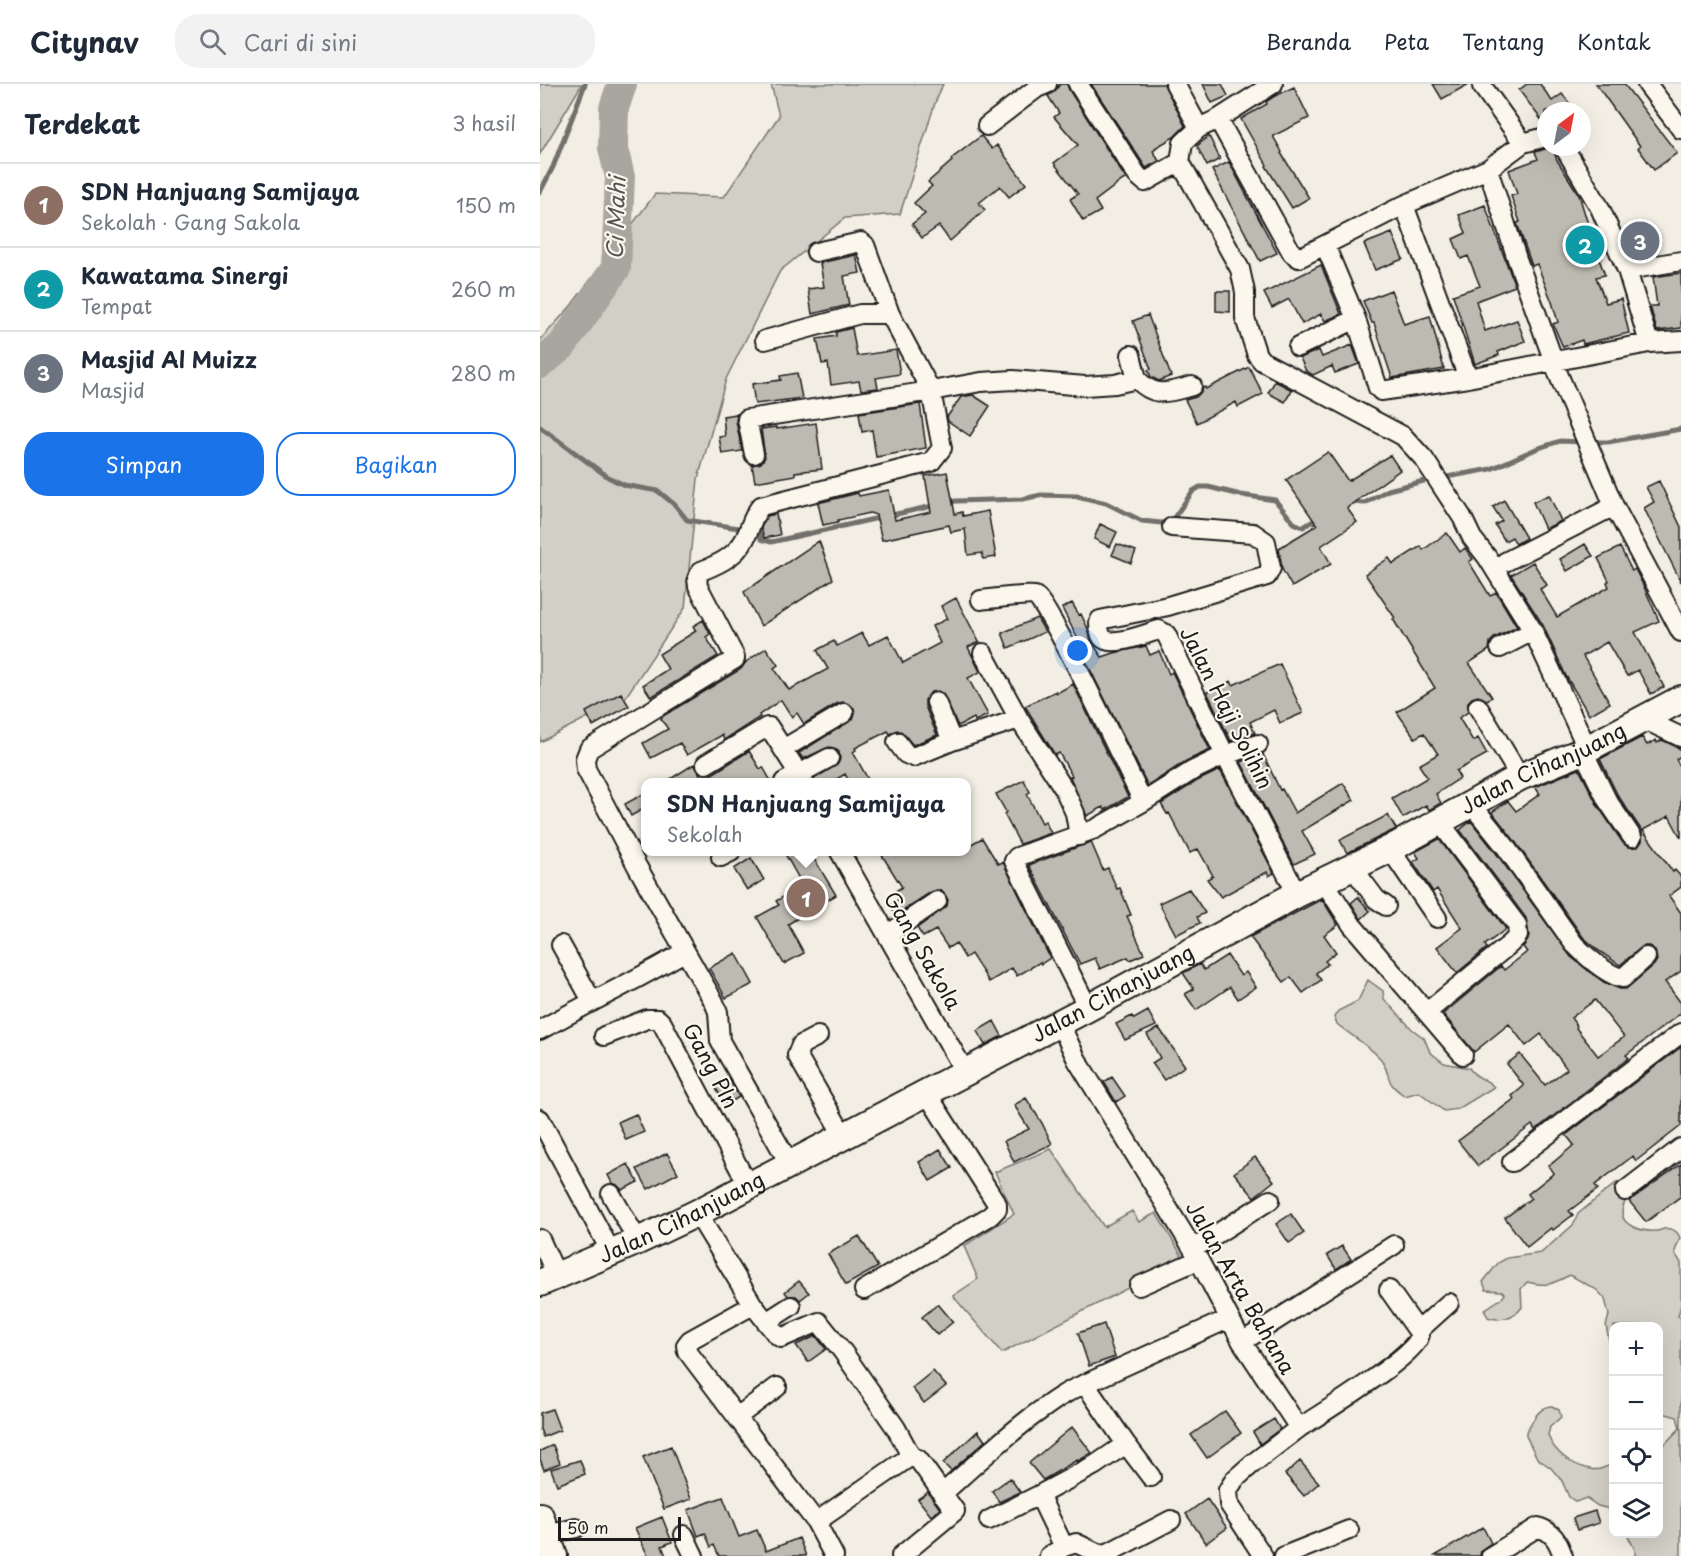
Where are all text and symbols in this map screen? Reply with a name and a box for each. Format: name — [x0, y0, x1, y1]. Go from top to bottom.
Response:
search box — [175, 14, 595, 68]
text: Citynav — [30, 20, 139, 63]
icon: search — [196, 25, 229, 58]
text: Cari di sini — [244, 25, 357, 58]
text: Beranda — [1266, 25, 1351, 57]
text: Peta — [1384, 25, 1429, 57]
text: Tentang — [1462, 25, 1544, 57]
text: Kontak — [1577, 25, 1651, 57]
north arrow — [1537, 102, 1591, 156]
text: Terdekat — [24, 104, 141, 143]
text: 3 hasil — [452, 108, 516, 138]
water label: Ci Mahi — [597, 172, 633, 260]
text: SDN Hanjuang Samijaya — [81, 174, 359, 207]
text: 1 — [39, 190, 48, 220]
text: 150 m — [456, 190, 516, 220]
text: Sekolah · Gang Sakola — [81, 207, 300, 237]
pin: 3 — [1620, 218, 1660, 264]
pin: 2 — [1566, 222, 1604, 268]
text: Kawatama Sinergi — [81, 258, 288, 291]
text: 2 — [36, 274, 51, 304]
text: 260 m — [451, 274, 516, 304]
text: Tempat — [81, 291, 152, 321]
text: Masjid Al Muizz — [81, 342, 257, 375]
text: 3 — [37, 358, 50, 388]
text: 280 m — [451, 358, 516, 388]
text: Masjid — [81, 375, 145, 405]
button: Simpan — [24, 432, 264, 496]
button: Bagikan — [276, 432, 516, 496]
street label: Jalan Haji Solihin — [1173, 620, 1283, 794]
your location — [1063, 636, 1092, 665]
street label: Jalan Cihanjuang — [1454, 713, 1631, 821]
popup — [641, 778, 971, 856]
text: SDN Hanjuang Samijaya — [667, 786, 945, 819]
text: Sekolah — [667, 819, 743, 849]
pin: 1 — [786, 876, 826, 920]
street label: Gang Sakola — [877, 885, 971, 1015]
street label: Jalan Cihanjuang — [1025, 935, 1199, 1049]
street label: Gang Pln — [676, 1016, 748, 1114]
street label: Jalan Cihanjuang — [593, 1162, 769, 1270]
street label: Jalan Arta Bahana — [1179, 1194, 1305, 1380]
map controls — [1609, 1322, 1663, 1538]
button: + — [1609, 1322, 1663, 1376]
button: − — [1609, 1376, 1663, 1430]
button: locate — [1609, 1430, 1663, 1484]
button: layers — [1609, 1484, 1663, 1538]
scale bar — [558, 1514, 681, 1542]
text: 50 m — [567, 1515, 608, 1539]

